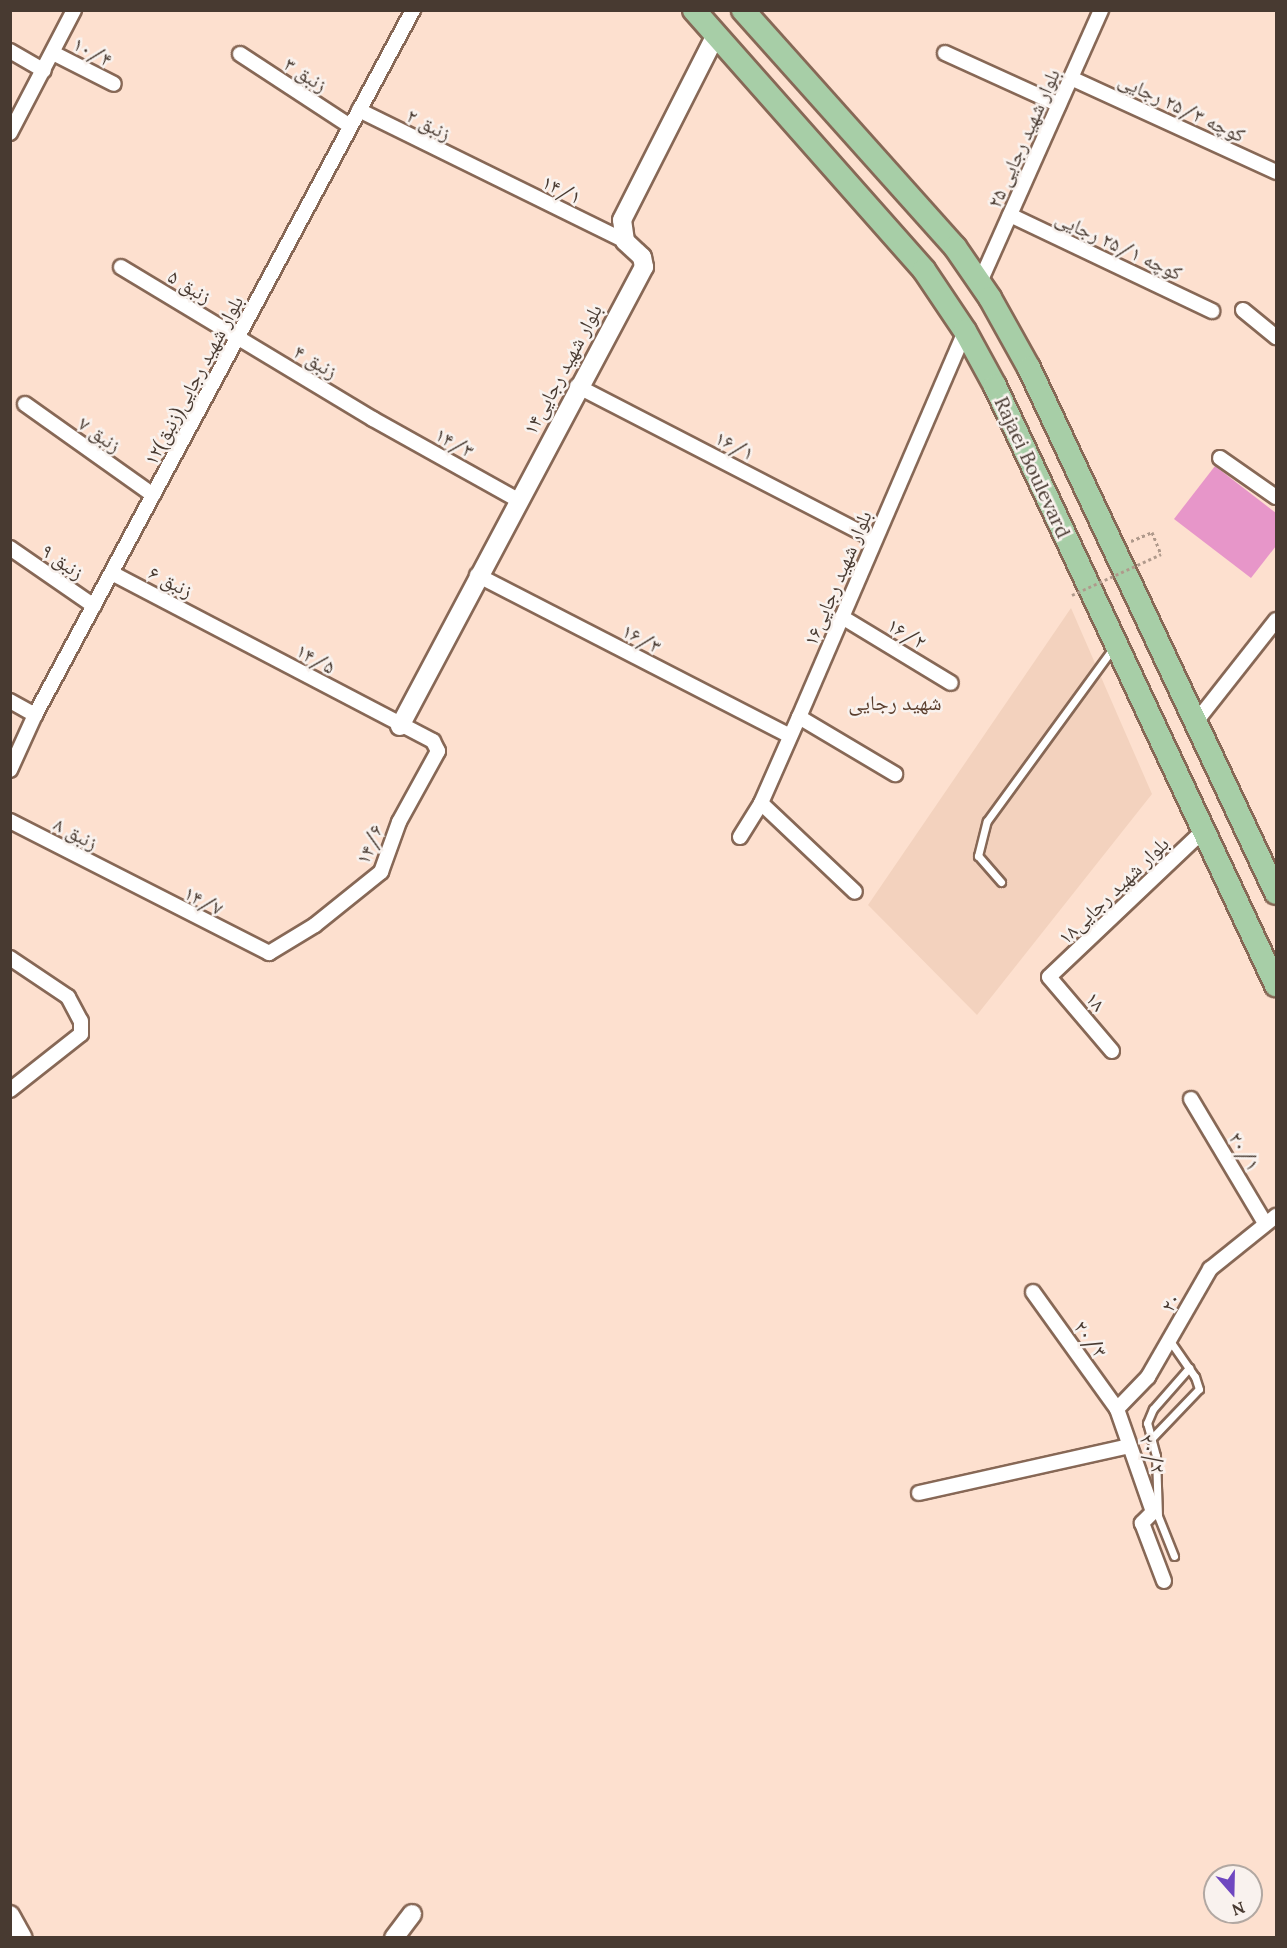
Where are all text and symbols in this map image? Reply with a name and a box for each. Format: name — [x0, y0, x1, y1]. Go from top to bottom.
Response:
street label: ۱۰/۴ — [69, 31, 117, 71]
street label: زنبق ۳ — [280, 51, 332, 97]
street label: ۲۵ بلوار شهید رجایی — [982, 65, 1064, 211]
street label: کوچه ۲۵/۳ رجایی — [1115, 67, 1249, 147]
street label: زنبق ۲ — [403, 103, 455, 145]
street label: ۱۴/۱ — [538, 169, 586, 209]
street label: کوچه ۲۵/۱ رجایی — [1052, 205, 1186, 285]
street label: زنبق ۵ — [164, 264, 216, 308]
street label: ۱۲بلوار شهید رجایی(زنبق) — [138, 291, 248, 469]
street label: بلوار شهید رجایی۱۴ — [518, 300, 606, 438]
street label: زنبق ۴ — [290, 339, 342, 383]
street label: Rajaei Boulevard — [990, 393, 1076, 541]
street label: زنبق ۷ — [74, 411, 126, 457]
street label: ۱۴/۳ — [431, 422, 479, 462]
street label: ۱۶/۱ — [711, 425, 759, 465]
street label: بلوار شهید رجایی۱۶ — [798, 507, 876, 649]
street label: زنبق ۹ — [37, 538, 89, 584]
street label: زنبق ۶ — [145, 560, 197, 602]
street label: ۱۶/۲ — [883, 612, 931, 654]
street label: ۱۶/۳ — [618, 618, 666, 658]
street label: ۱۴/۵ — [292, 638, 340, 678]
district label: شهید رجایی — [848, 690, 942, 716]
street label: زنبق ۸ — [50, 812, 102, 854]
street label: ۱۴/۶ — [350, 821, 388, 867]
street label: بلوار شهید رجایی۱۸ — [1053, 831, 1173, 949]
street label: ۱۴/۷ — [180, 880, 228, 920]
street label: ۱۸ — [1081, 986, 1111, 1016]
street label: ۲۰/۱ — [1224, 1127, 1266, 1175]
street label: ۲۰ — [1155, 1288, 1185, 1316]
street label: ۲۰/۳ — [1069, 1315, 1113, 1363]
street label: ۲۰/۲ — [1135, 1431, 1171, 1477]
north arrow — [1203, 1864, 1263, 1924]
text: N — [1229, 1898, 1248, 1921]

